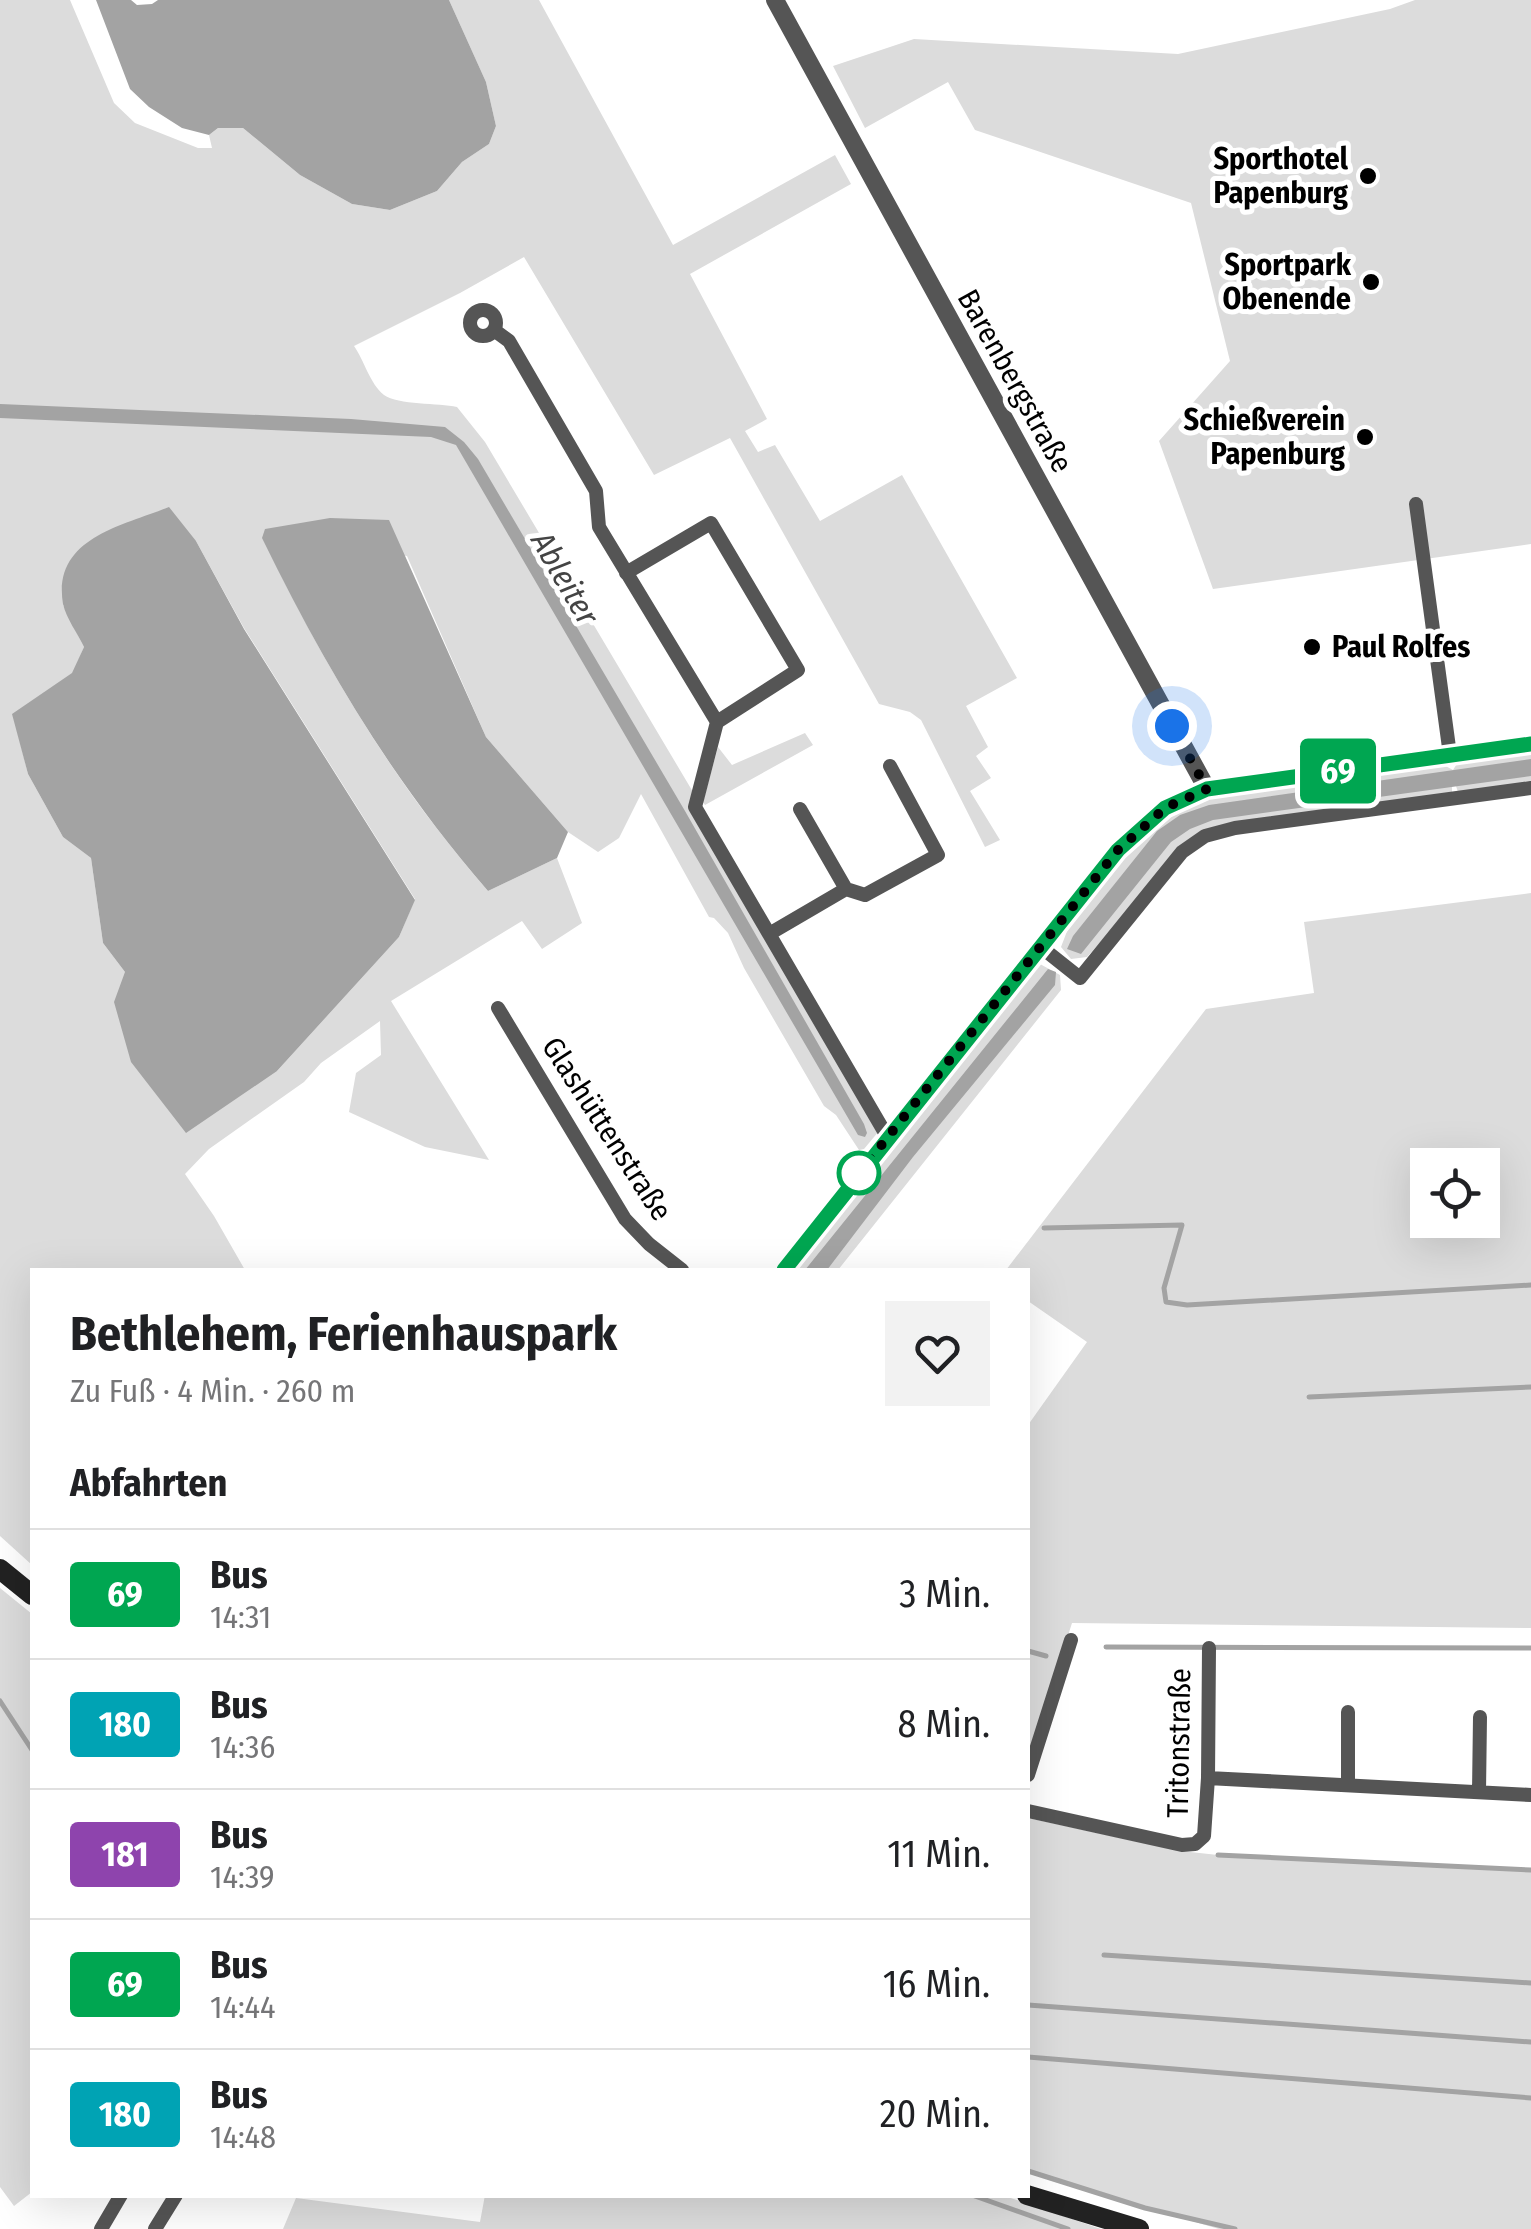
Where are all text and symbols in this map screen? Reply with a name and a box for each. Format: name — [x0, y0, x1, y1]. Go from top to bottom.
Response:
place label: Sporthotel Papenburg — [1213, 141, 1349, 211]
marker: Sporthotel Papenburg — [1357, 165, 1379, 187]
place label: Sportpark Obenende — [1222, 247, 1352, 317]
marker: Sportpark Obenende — [1360, 271, 1382, 293]
street label: Barenbergstraße — [950, 283, 1080, 479]
place label: Schießverein Papenburg — [1184, 402, 1345, 472]
marker: Schießverein Papenburg — [1354, 426, 1376, 448]
water label: Ableiter — [523, 524, 607, 632]
place label: Paul Rolfes — [1332, 629, 1470, 665]
marker: Paul Rolfes — [1301, 636, 1323, 658]
your location — [1147, 701, 1197, 751]
line badge: 69 — [1293, 738, 1383, 804]
text: 69 — [1320, 750, 1356, 792]
street label: Glashüttenstraße — [534, 1031, 680, 1227]
map controls — [1410, 1148, 1500, 1238]
button: locate — [1410, 1148, 1500, 1238]
unlabelled marker — [838, 1152, 880, 1194]
button: heart — [885, 1301, 990, 1406]
text: Bethlehem, Ferienhauspark — [70, 1305, 617, 1363]
text: Zu Fuß · 4 Min. · 260 m — [70, 1372, 355, 1410]
text: Abfahrten — [70, 1460, 228, 1506]
text: Bus — [210, 1552, 268, 1598]
text: 3 Min. — [899, 1571, 990, 1617]
text: 69 — [107, 1573, 143, 1615]
text: 14:31 — [210, 1598, 271, 1636]
street label: Tritonstraße — [1160, 1668, 1198, 1818]
text: Bus — [210, 1682, 268, 1728]
text: 8 Min. — [897, 1701, 990, 1747]
text: 180 — [99, 1703, 151, 1745]
text: 14:36 — [210, 1728, 275, 1766]
text: Bus — [210, 1812, 268, 1858]
text: 11 Min. — [887, 1831, 990, 1877]
text: 181 — [101, 1833, 149, 1875]
text: 14:39 — [210, 1858, 275, 1896]
text: Bus — [210, 1942, 268, 1988]
text: 16 Min. — [883, 1961, 990, 2007]
text: 69 — [107, 1963, 143, 2005]
text: 14:44 — [210, 1988, 276, 2026]
text: Bus — [210, 2072, 268, 2118]
text: 20 Min. — [880, 2091, 990, 2137]
text: 180 — [99, 2093, 151, 2135]
text: 14:48 — [210, 2118, 276, 2156]

